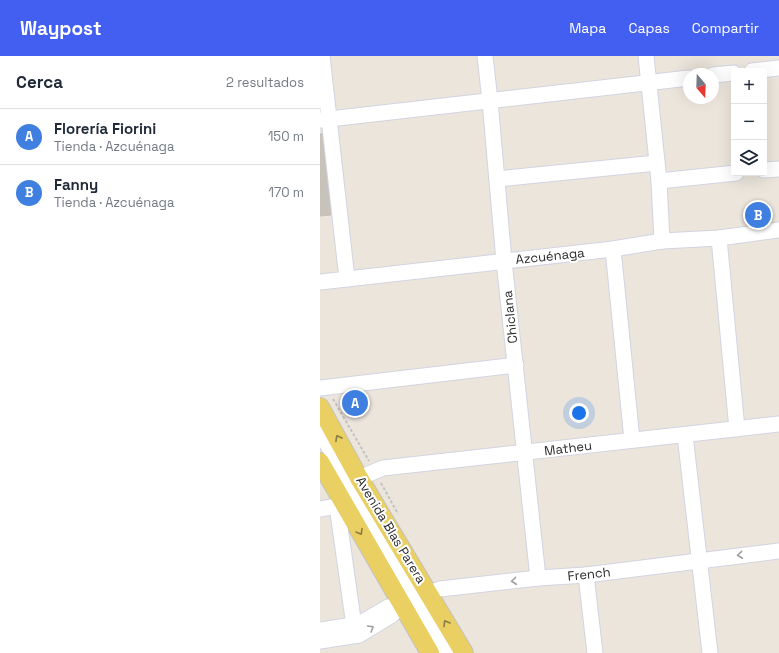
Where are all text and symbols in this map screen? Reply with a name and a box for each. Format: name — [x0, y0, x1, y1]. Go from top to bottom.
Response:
text: Waypost — [20, 16, 102, 41]
text: Mapa — [569, 19, 606, 37]
text: Capas — [628, 19, 670, 37]
text: Compartir — [692, 19, 759, 37]
north arrow — [683, 68, 719, 104]
map controls — [731, 68, 767, 176]
button: + — [731, 68, 767, 104]
text: Cerca — [16, 71, 63, 93]
text: 2 resultados — [226, 74, 304, 91]
button: − — [731, 104, 767, 140]
text: Florería Fiorini — [54, 119, 156, 138]
text: A — [25, 128, 33, 145]
text: 150 m — [268, 128, 304, 145]
text: Tienda · Azcuénaga — [54, 138, 174, 155]
button: layers — [731, 140, 767, 176]
text: Fanny — [54, 175, 98, 194]
text: B — [25, 184, 33, 201]
text: 170 m — [268, 184, 304, 201]
text: Tienda · Azcuénaga — [54, 194, 174, 211]
pin: B — [745, 200, 771, 230]
street label: Azcuénaga — [515, 244, 586, 268]
street label: Chiclana — [499, 289, 521, 344]
pin: A — [342, 388, 368, 418]
your location — [569, 403, 589, 423]
one-way arrow — [335, 435, 342, 442]
street label: Matheu — [543, 437, 593, 459]
street label: Avenida Blas Parera — [352, 473, 430, 587]
one-way arrow — [355, 528, 362, 535]
one-way arrow — [737, 551, 743, 560]
street label: French — [567, 563, 611, 585]
one-way arrow — [511, 576, 517, 585]
one-way arrow — [443, 620, 450, 627]
one-way arrow — [367, 626, 374, 633]

